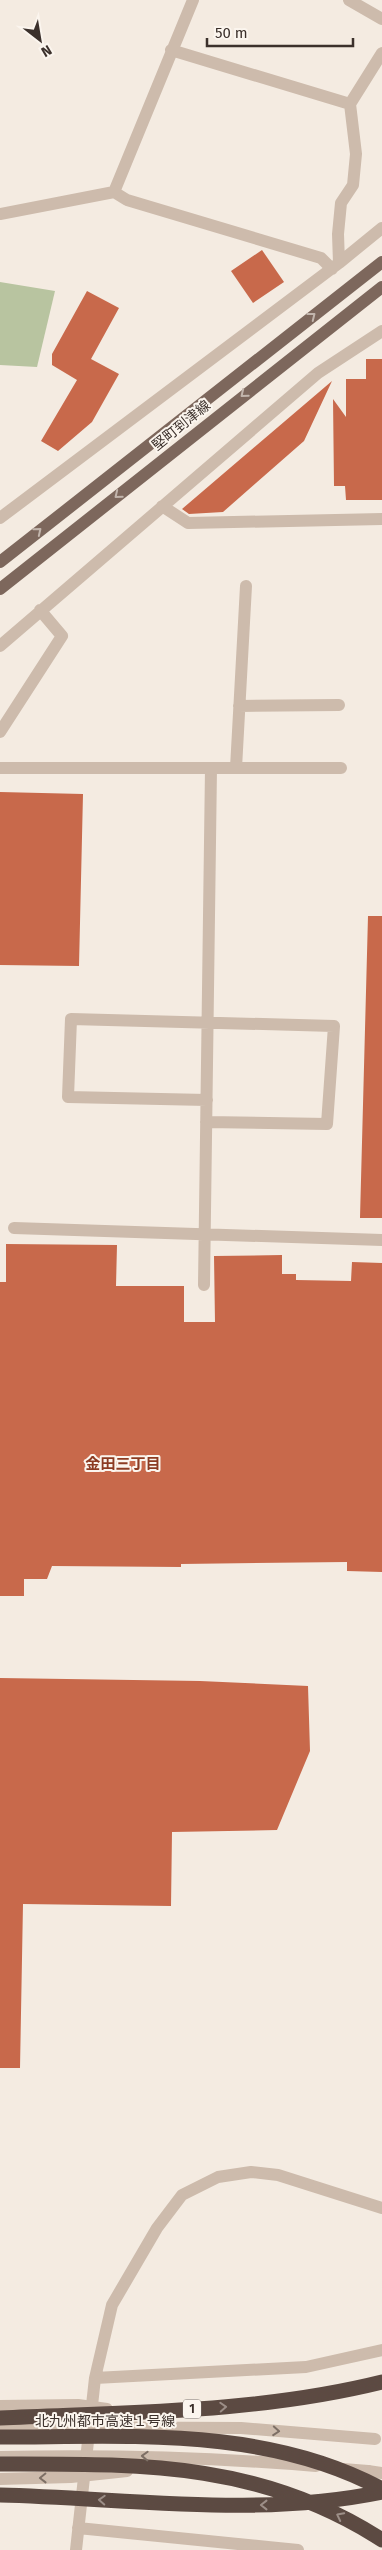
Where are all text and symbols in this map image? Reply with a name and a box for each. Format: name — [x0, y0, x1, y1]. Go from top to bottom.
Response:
north arrow — [15, 15, 65, 65]
scale bar — [207, 15, 353, 47]
text: 50 m — [215, 24, 248, 42]
text: N — [38, 41, 55, 60]
one-way arrow — [306, 314, 315, 322]
one-way arrow — [241, 388, 250, 397]
street label: 堅町到津線 — [149, 397, 214, 454]
one-way arrow — [114, 490, 123, 499]
one-way arrow — [32, 529, 41, 537]
district label: 金田三丁目 — [85, 1455, 161, 1473]
road number: 1 — [183, 2400, 201, 2418]
one-way arrow — [220, 2402, 228, 2412]
street label: 北九州都市高速１号線 — [35, 2413, 175, 2430]
one-way arrow — [272, 2425, 280, 2436]
one-way arrow — [140, 2451, 148, 2461]
one-way arrow — [39, 2473, 47, 2483]
one-way arrow — [98, 2494, 106, 2505]
one-way arrow — [260, 2500, 268, 2510]
one-way arrow — [336, 2512, 345, 2522]

